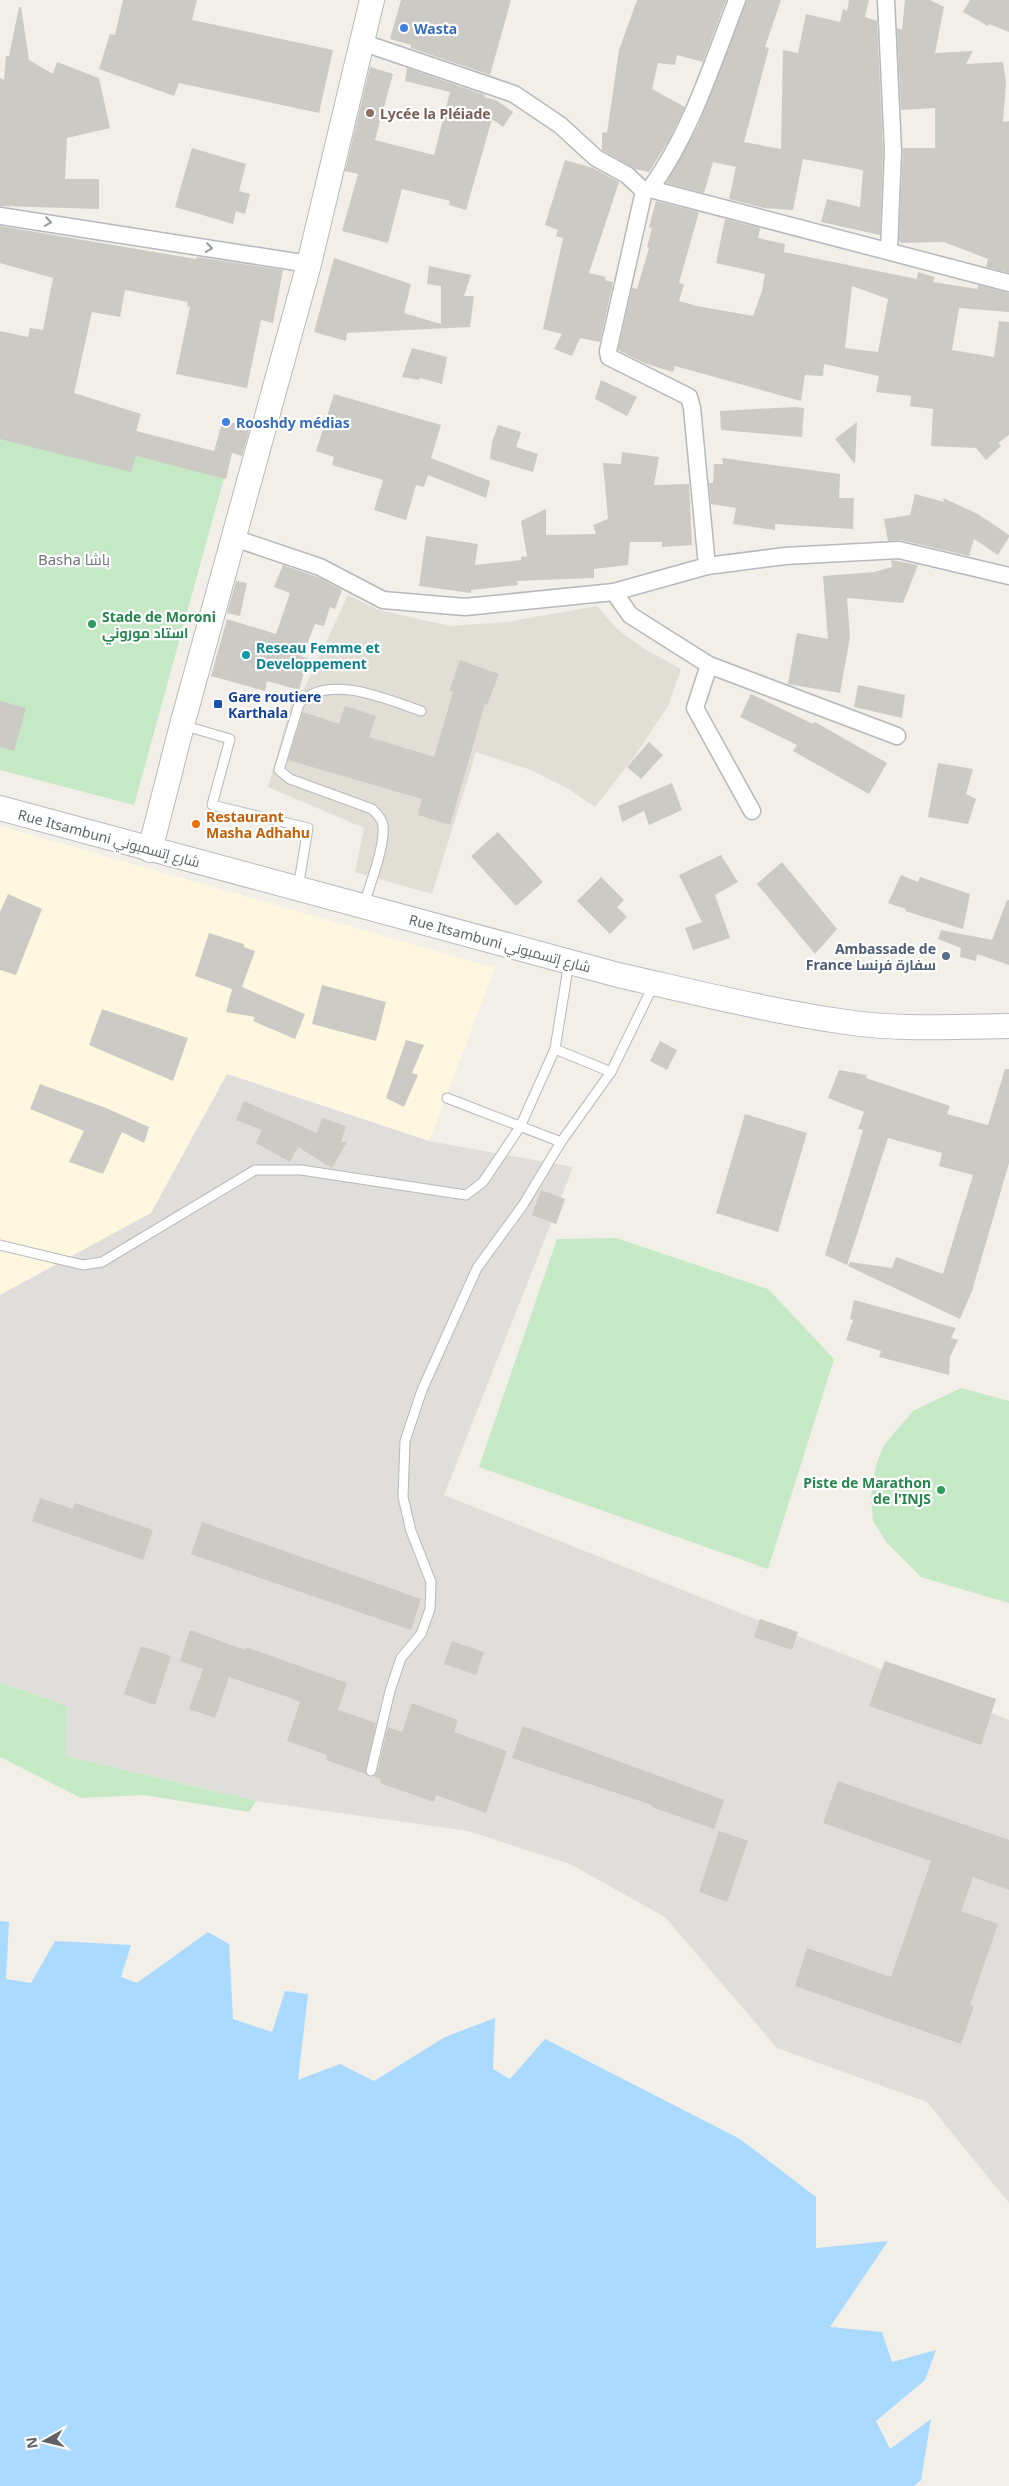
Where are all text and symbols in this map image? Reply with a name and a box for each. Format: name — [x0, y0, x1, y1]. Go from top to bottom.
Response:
place label: Wasta — [414, 19, 457, 38]
marker: Wasta — [398, 22, 410, 34]
place label: Lycée la Pléiade — [380, 104, 491, 123]
marker: Lycée la Pléiade — [364, 107, 376, 119]
one-way arrow — [45, 216, 53, 227]
one-way arrow — [204, 242, 213, 252]
place label: Rooshdy médias — [236, 413, 350, 432]
marker: Rooshdy médias — [220, 416, 232, 428]
district label: Basha باشا — [38, 549, 110, 569]
place label: Stade de Moroni استاد موروني — [102, 607, 216, 645]
marker: Stade de Moroni استاد موروني — [86, 618, 98, 630]
place label: Reseau Femme et Developpement — [256, 638, 380, 673]
marker: Reseau Femme et Developpement — [240, 649, 252, 661]
place label: Gare routiere Karthala — [228, 687, 321, 722]
marker: Gare routiere Karthala — [212, 698, 224, 710]
street label: Rue Itsambuni شارع إتسمبوني — [15, 805, 202, 874]
place label: Restaurant Masha Adhahu — [206, 807, 310, 842]
marker: Restaurant Masha Adhahu — [190, 818, 202, 830]
street label: Rue Itsambuni شارع إتسمبوني — [406, 910, 593, 979]
place label: Ambassade de France سفارة فرنسا — [806, 939, 936, 974]
marker: Ambassade de France سفارة فرنسا — [940, 950, 952, 962]
place label: Piste de Marathon de l'INJS — [803, 1473, 931, 1508]
marker: Piste de Marathon de l'INJS — [935, 1484, 947, 1496]
north arrow — [20, 2416, 70, 2466]
text: N — [21, 2436, 42, 2450]

